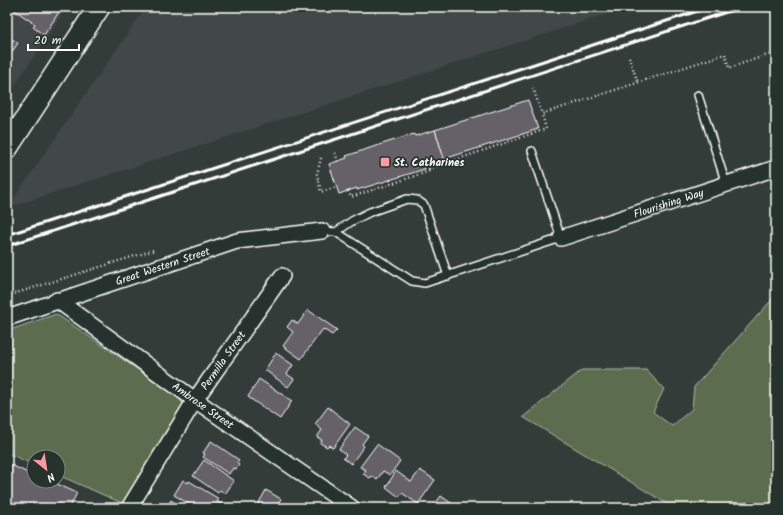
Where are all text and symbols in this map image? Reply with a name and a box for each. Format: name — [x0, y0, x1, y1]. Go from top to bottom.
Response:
scale bar — [28, 26, 79, 52]
text: 20 m — [34, 31, 62, 50]
place label: St. Catharines — [394, 154, 465, 172]
marker: St. Catharines — [379, 156, 391, 168]
street label: Flourishing Way — [631, 184, 707, 224]
street label: Great Western Street — [113, 242, 213, 291]
street label: Permilla Street — [196, 327, 251, 394]
street label: Ambrose Street — [168, 378, 238, 434]
north arrow — [26, 449, 66, 489]
text: N — [43, 467, 58, 486]

